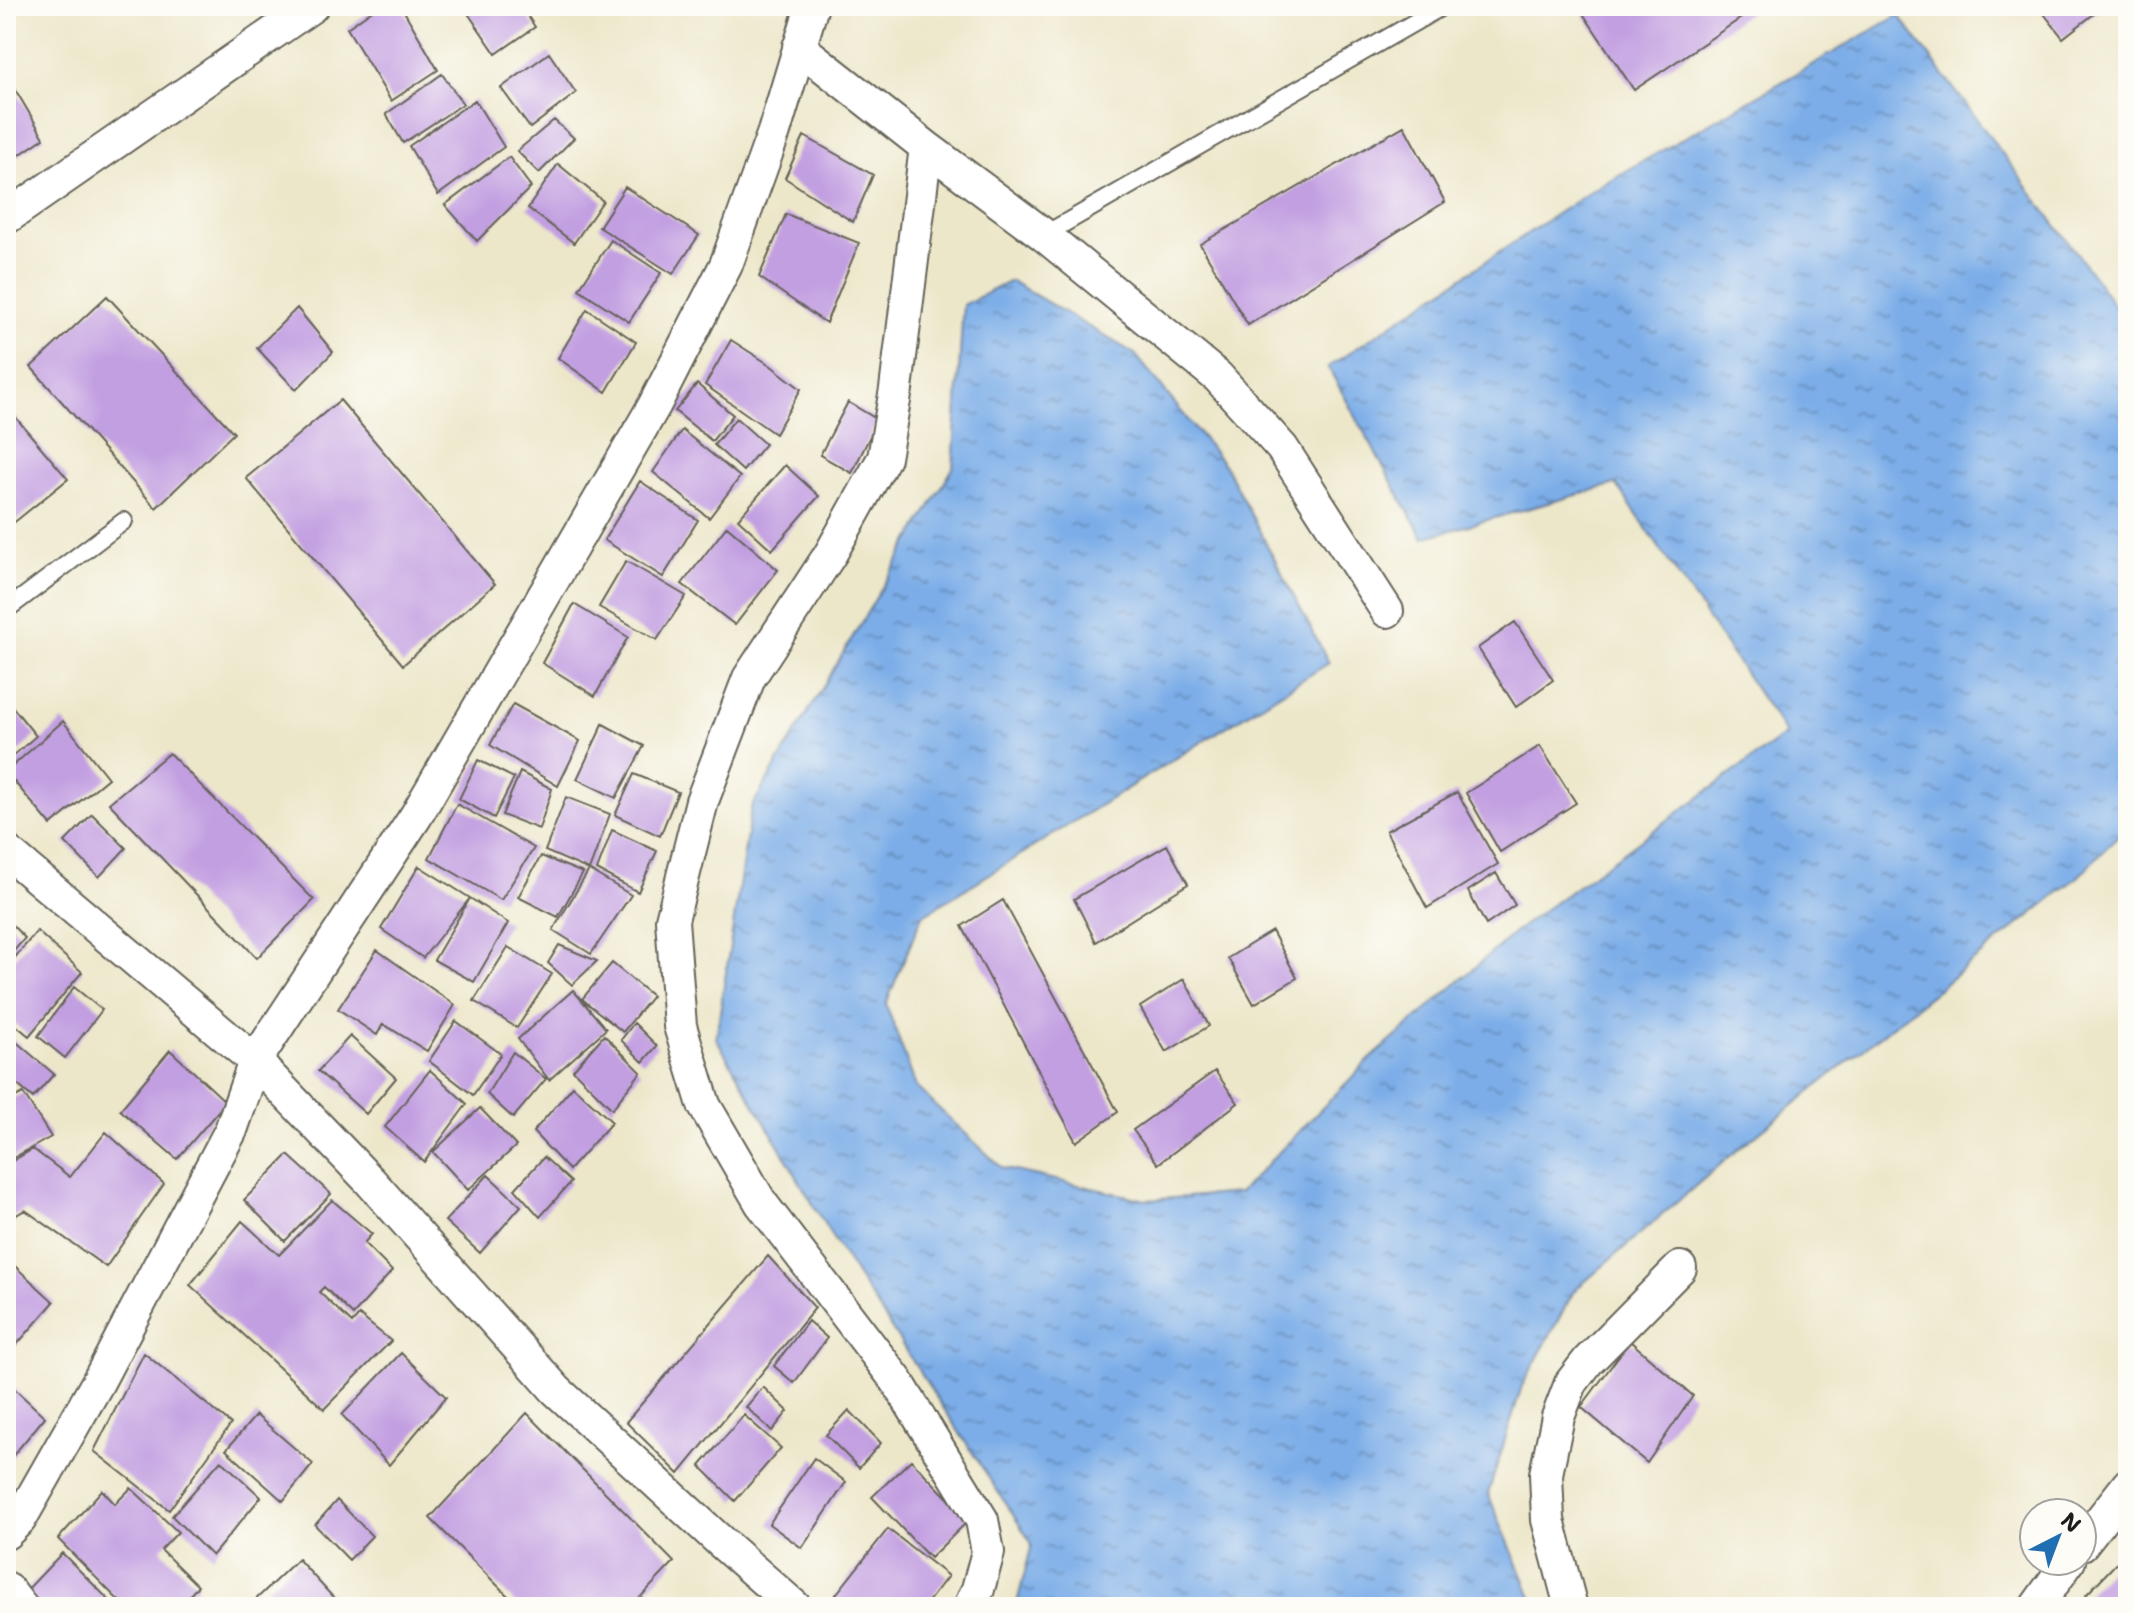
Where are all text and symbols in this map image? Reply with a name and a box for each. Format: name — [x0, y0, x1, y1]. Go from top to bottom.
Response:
north arrow — [2018, 1497, 2098, 1577]
text: N — [2055, 1506, 2087, 1539]

